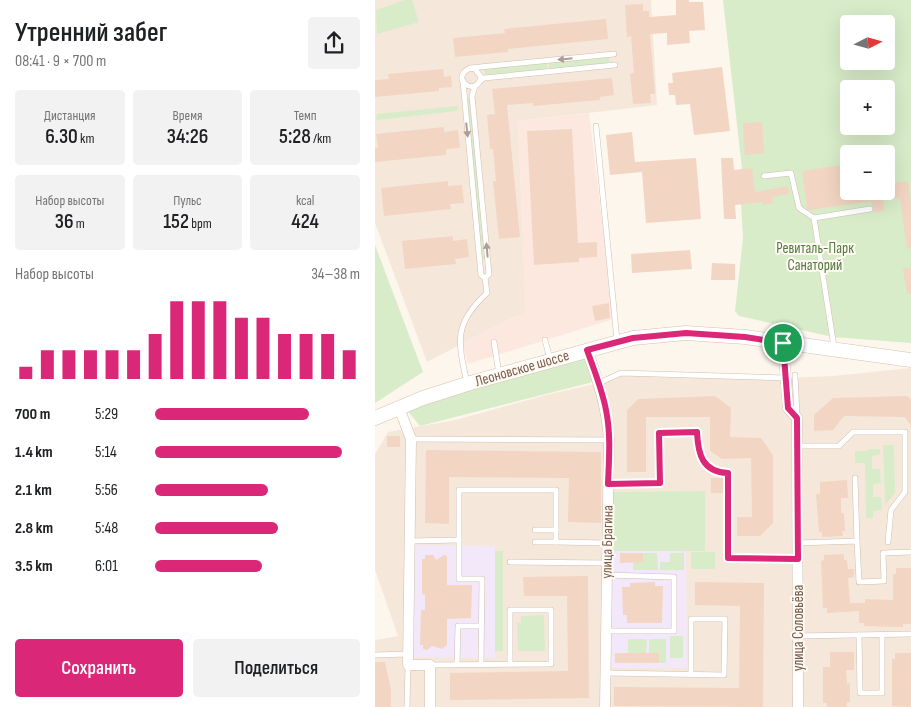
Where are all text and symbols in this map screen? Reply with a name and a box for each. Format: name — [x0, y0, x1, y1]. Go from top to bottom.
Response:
north arrow — [840, 15, 895, 70]
map controls — [840, 15, 895, 200]
text: Утренний забег — [15, 16, 167, 49]
button: share — [308, 17, 360, 69]
text: 08:41 · 9 × 700 m — [15, 52, 106, 71]
one-way arrow — [557, 55, 573, 63]
button: + — [840, 80, 895, 135]
text: Дистанция — [44, 107, 96, 124]
text: Время — [173, 107, 202, 124]
text: Темп — [294, 107, 317, 124]
one-way arrow — [463, 122, 471, 138]
text: 6.30 — [45, 124, 78, 149]
text: 34:26 — [167, 124, 208, 149]
text: 5:28 — [279, 124, 311, 149]
text: km — [78, 130, 94, 147]
text: /km — [311, 130, 331, 147]
button: − — [840, 145, 895, 200]
text: Набор высоты — [35, 192, 104, 209]
text: Пульс — [173, 192, 202, 209]
text: kcal — [296, 192, 314, 209]
text: 36 — [55, 209, 74, 234]
text: 152 — [163, 209, 189, 234]
text: 424 — [291, 209, 319, 234]
text: m — [74, 215, 85, 232]
text: bpm — [189, 215, 212, 232]
park label: Ревиталь-Парк Санаторий — [776, 239, 854, 275]
one-way arrow — [483, 242, 491, 258]
text: Набор высоты — [15, 265, 94, 284]
text: 34–38 m — [311, 265, 360, 284]
pin — [762, 322, 804, 364]
icon: arrive — [769, 329, 797, 357]
street label: Леоновское шоссе — [473, 346, 571, 391]
text: 700 m — [15, 405, 50, 424]
text: 5:29 — [95, 405, 118, 424]
text: 1.4 km — [15, 443, 53, 462]
text: 5:14 — [95, 443, 117, 462]
text: 2.1 km — [15, 481, 52, 500]
text: 5:56 — [95, 481, 118, 500]
street label: улица Брагина — [597, 505, 618, 579]
text: 2.8 km — [15, 519, 53, 538]
text: 5:48 — [95, 519, 118, 538]
text: 3.5 km — [15, 557, 53, 576]
text: 6:01 — [95, 557, 118, 576]
street label: улица Соловьёва — [789, 585, 808, 671]
button: Сохранить — [15, 639, 183, 697]
button: Поделиться — [193, 639, 360, 697]

